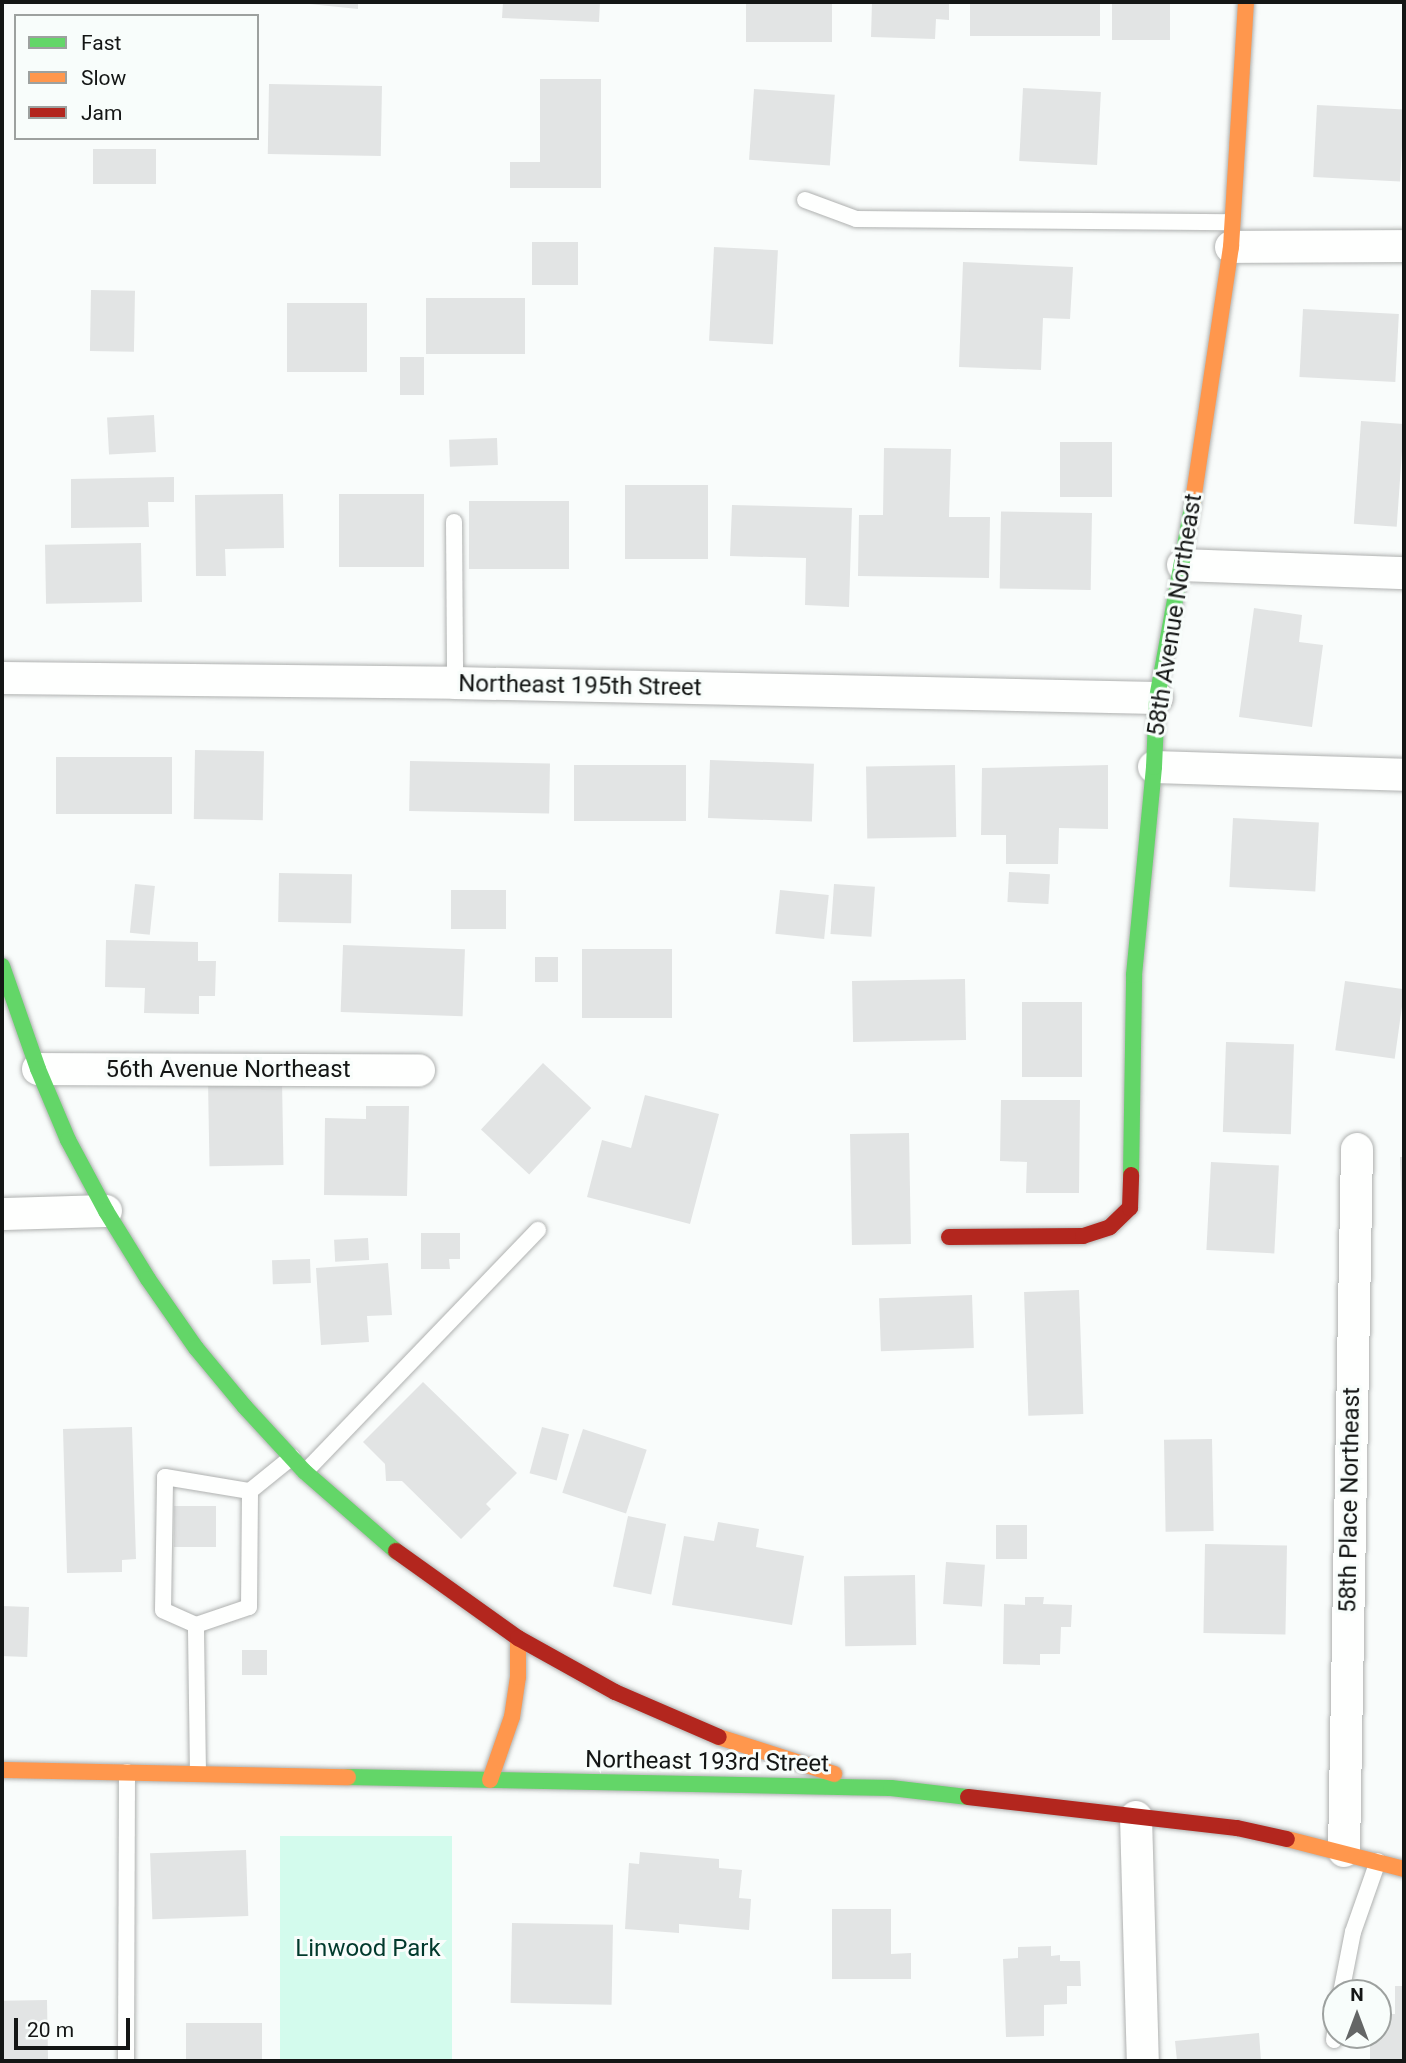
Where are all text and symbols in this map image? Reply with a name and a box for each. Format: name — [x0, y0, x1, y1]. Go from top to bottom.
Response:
legend — [14, 14, 259, 140]
text: Fast — [81, 31, 121, 55]
text: Slow — [81, 66, 126, 90]
text: Jam — [81, 101, 122, 125]
street label: 58th Avenue Northeast — [1142, 492, 1208, 738]
street label: Northeast 195th Street — [458, 669, 702, 703]
street label: 56th Avenue Northeast — [105, 1056, 351, 1084]
street label: 58th Place Northeast — [1334, 1387, 1366, 1613]
street label: Northeast 193rd Street — [585, 1745, 829, 1779]
park label: Linwood Park — [295, 1935, 441, 1963]
north arrow — [1322, 1979, 1392, 2049]
text: N — [1350, 1983, 1364, 2006]
scale bar — [18, 2004, 133, 2048]
text: 20 m — [27, 2018, 74, 2042]

